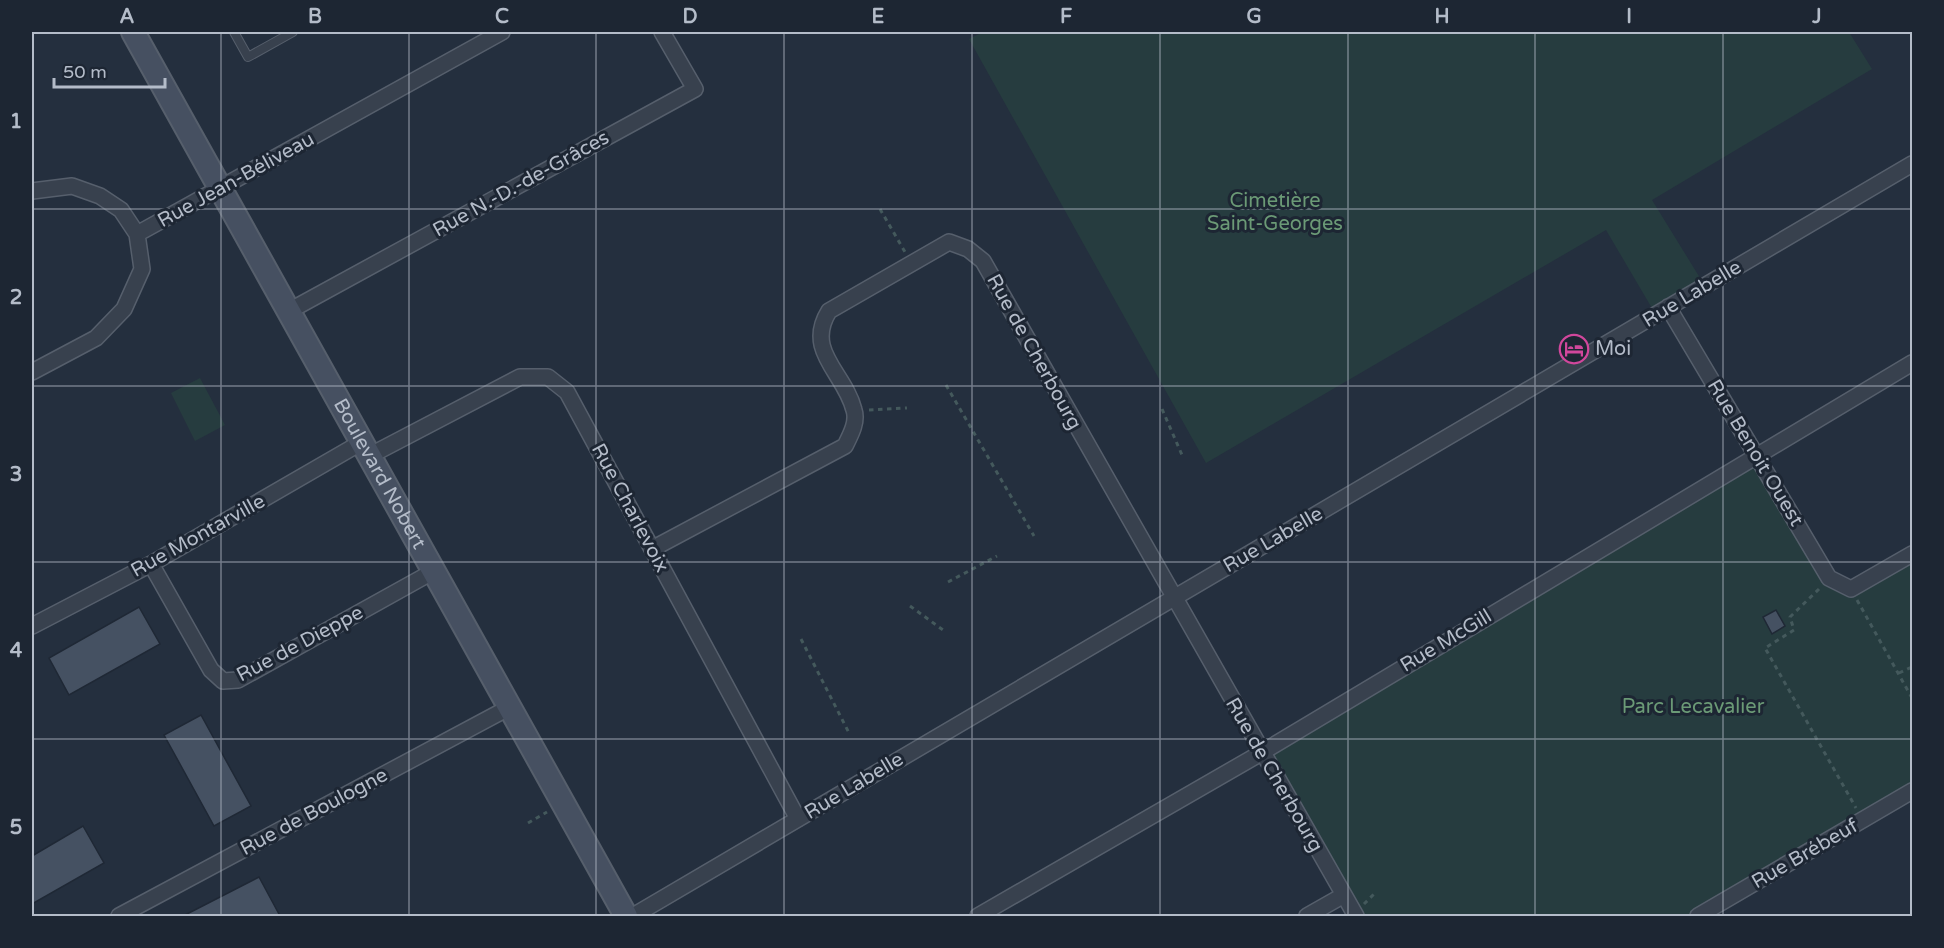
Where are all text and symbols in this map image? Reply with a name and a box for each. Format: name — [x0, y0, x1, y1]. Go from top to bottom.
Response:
text: A — [120, 5, 135, 29]
text: B — [308, 5, 322, 29]
text: C — [495, 5, 509, 29]
text: D — [682, 5, 698, 29]
text: E — [872, 5, 885, 29]
text: F — [1060, 5, 1072, 29]
text: G — [1246, 5, 1262, 29]
text: H — [1434, 5, 1450, 29]
text: I — [1626, 5, 1632, 29]
text: J — [1811, 5, 1822, 29]
scale bar — [54, 51, 165, 89]
text: 50 m — [63, 61, 107, 83]
text: 1 — [10, 110, 22, 134]
street label: Rue N.-D.-de-Grâces — [429, 126, 613, 242]
street label: Rue Jean-Béliveau — [154, 127, 318, 233]
park label: Cimetière Saint-Georges — [1207, 189, 1343, 236]
street label: Rue Labelle — [1638, 255, 1746, 333]
street label: Rue de Cherbourg — [981, 270, 1087, 434]
text: 2 — [10, 286, 22, 310]
hotel icon: Moi — [1558, 333, 1590, 365]
place label: Moi — [1595, 337, 1631, 361]
street label: Rue Benoit Ouest — [1702, 375, 1808, 531]
street label: Boulevard Nobert — [328, 394, 431, 554]
street label: Rue Charlevoix — [586, 439, 674, 577]
text: 3 — [10, 463, 22, 487]
street label: Rue Montarville — [127, 489, 269, 583]
street label: Rue Labelle — [1219, 502, 1327, 578]
street label: Rue de Dieppe — [233, 601, 367, 687]
street label: Rue McGill — [1396, 604, 1496, 678]
text: 4 — [10, 639, 23, 663]
street label: Rue de Cherbourg — [1220, 694, 1328, 856]
park label: Parc Lecavalier — [1622, 695, 1765, 719]
street label: Rue Labelle — [800, 747, 908, 825]
street label: Rue de Boulogne — [236, 763, 392, 861]
street label: Rue Brébeuf — [1747, 814, 1863, 894]
text: 5 — [10, 816, 22, 840]

